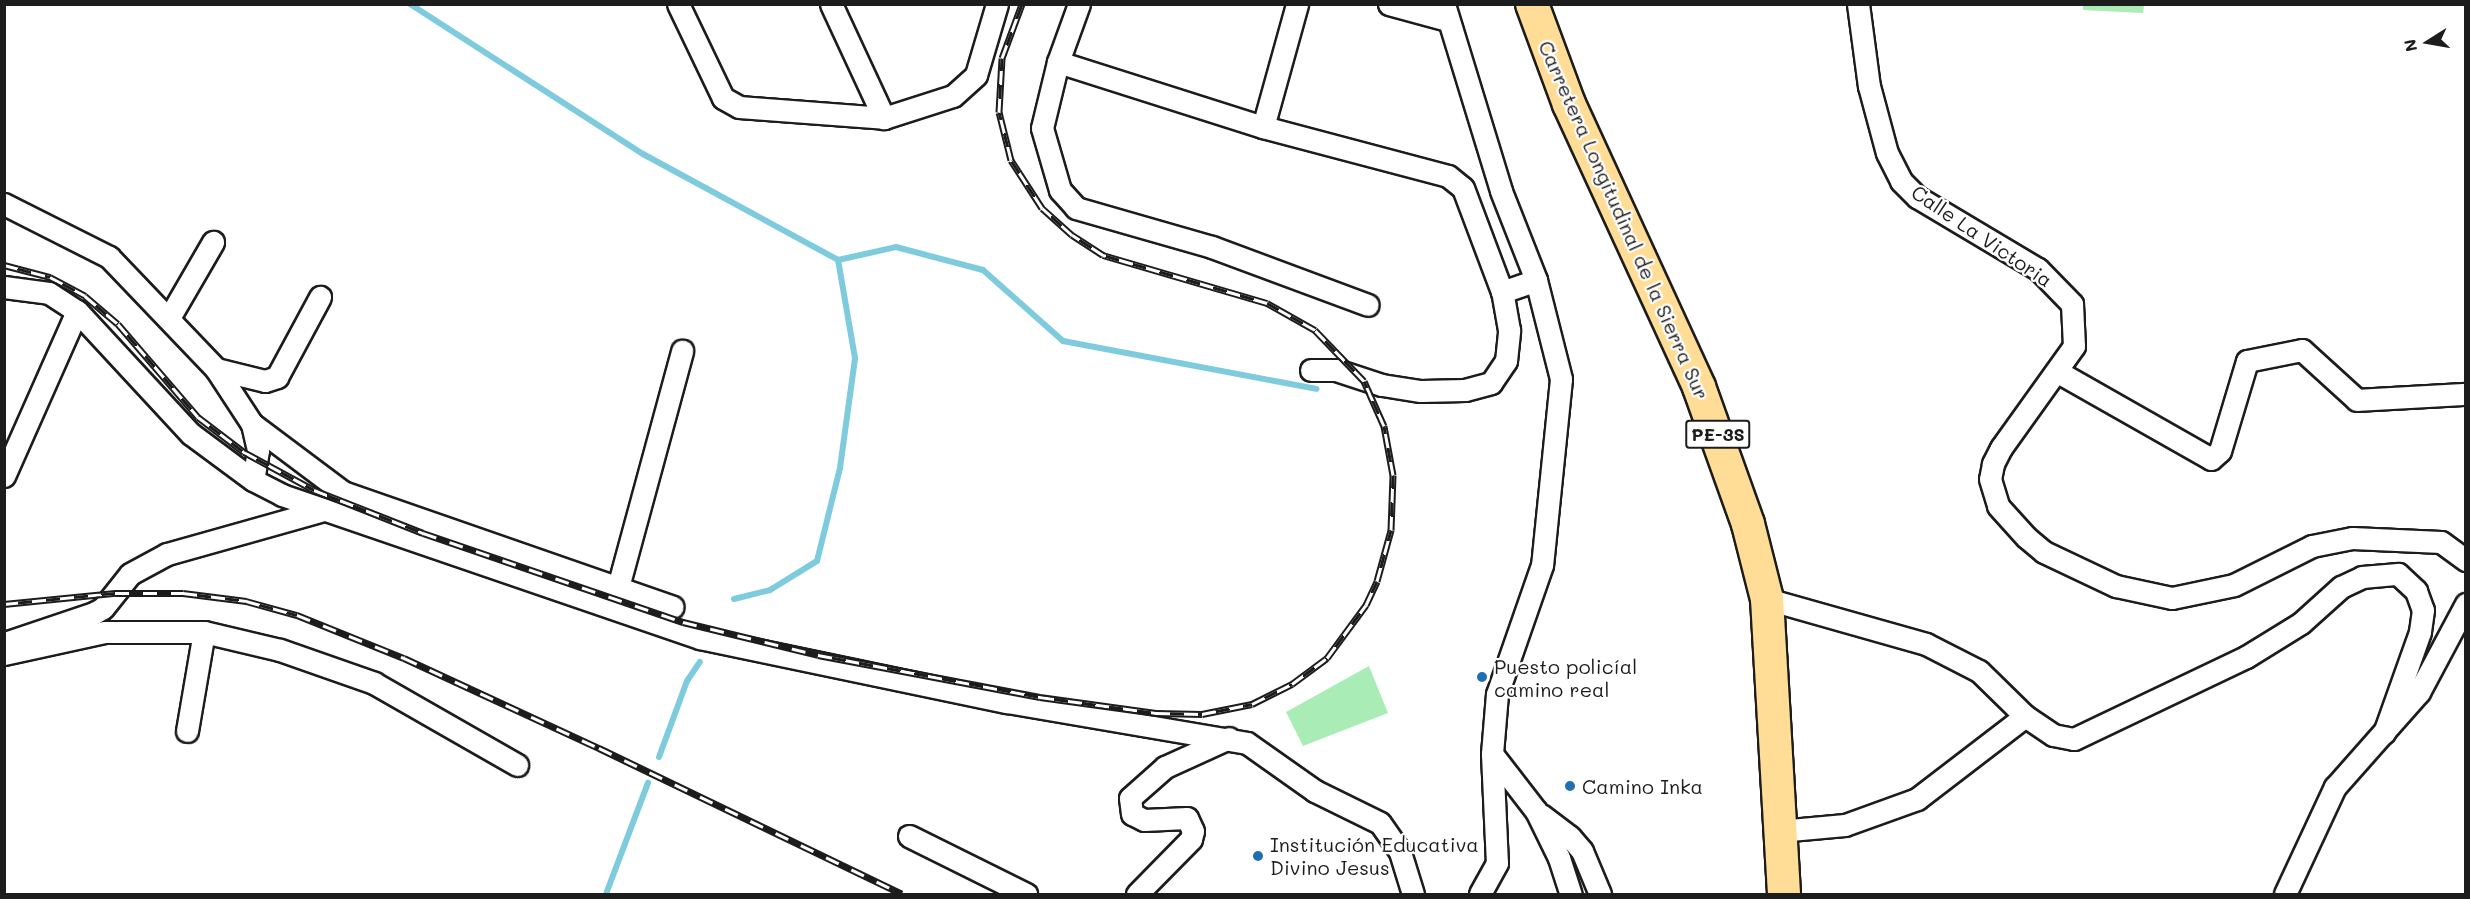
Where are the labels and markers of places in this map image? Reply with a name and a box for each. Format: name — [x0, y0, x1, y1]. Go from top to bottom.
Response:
place label: Puesto policíal camino real — [1494, 654, 1637, 701]
marker: Puesto policíal camino real — [1475, 670, 1489, 684]
place label: Camino Inka — [1582, 774, 1703, 798]
marker: Camino Inka — [1563, 779, 1577, 793]
place label: Institución Educativa Divino Jesus — [1270, 832, 1479, 879]
marker: Institución Educativa Divino Jesus — [1251, 849, 1265, 863]

